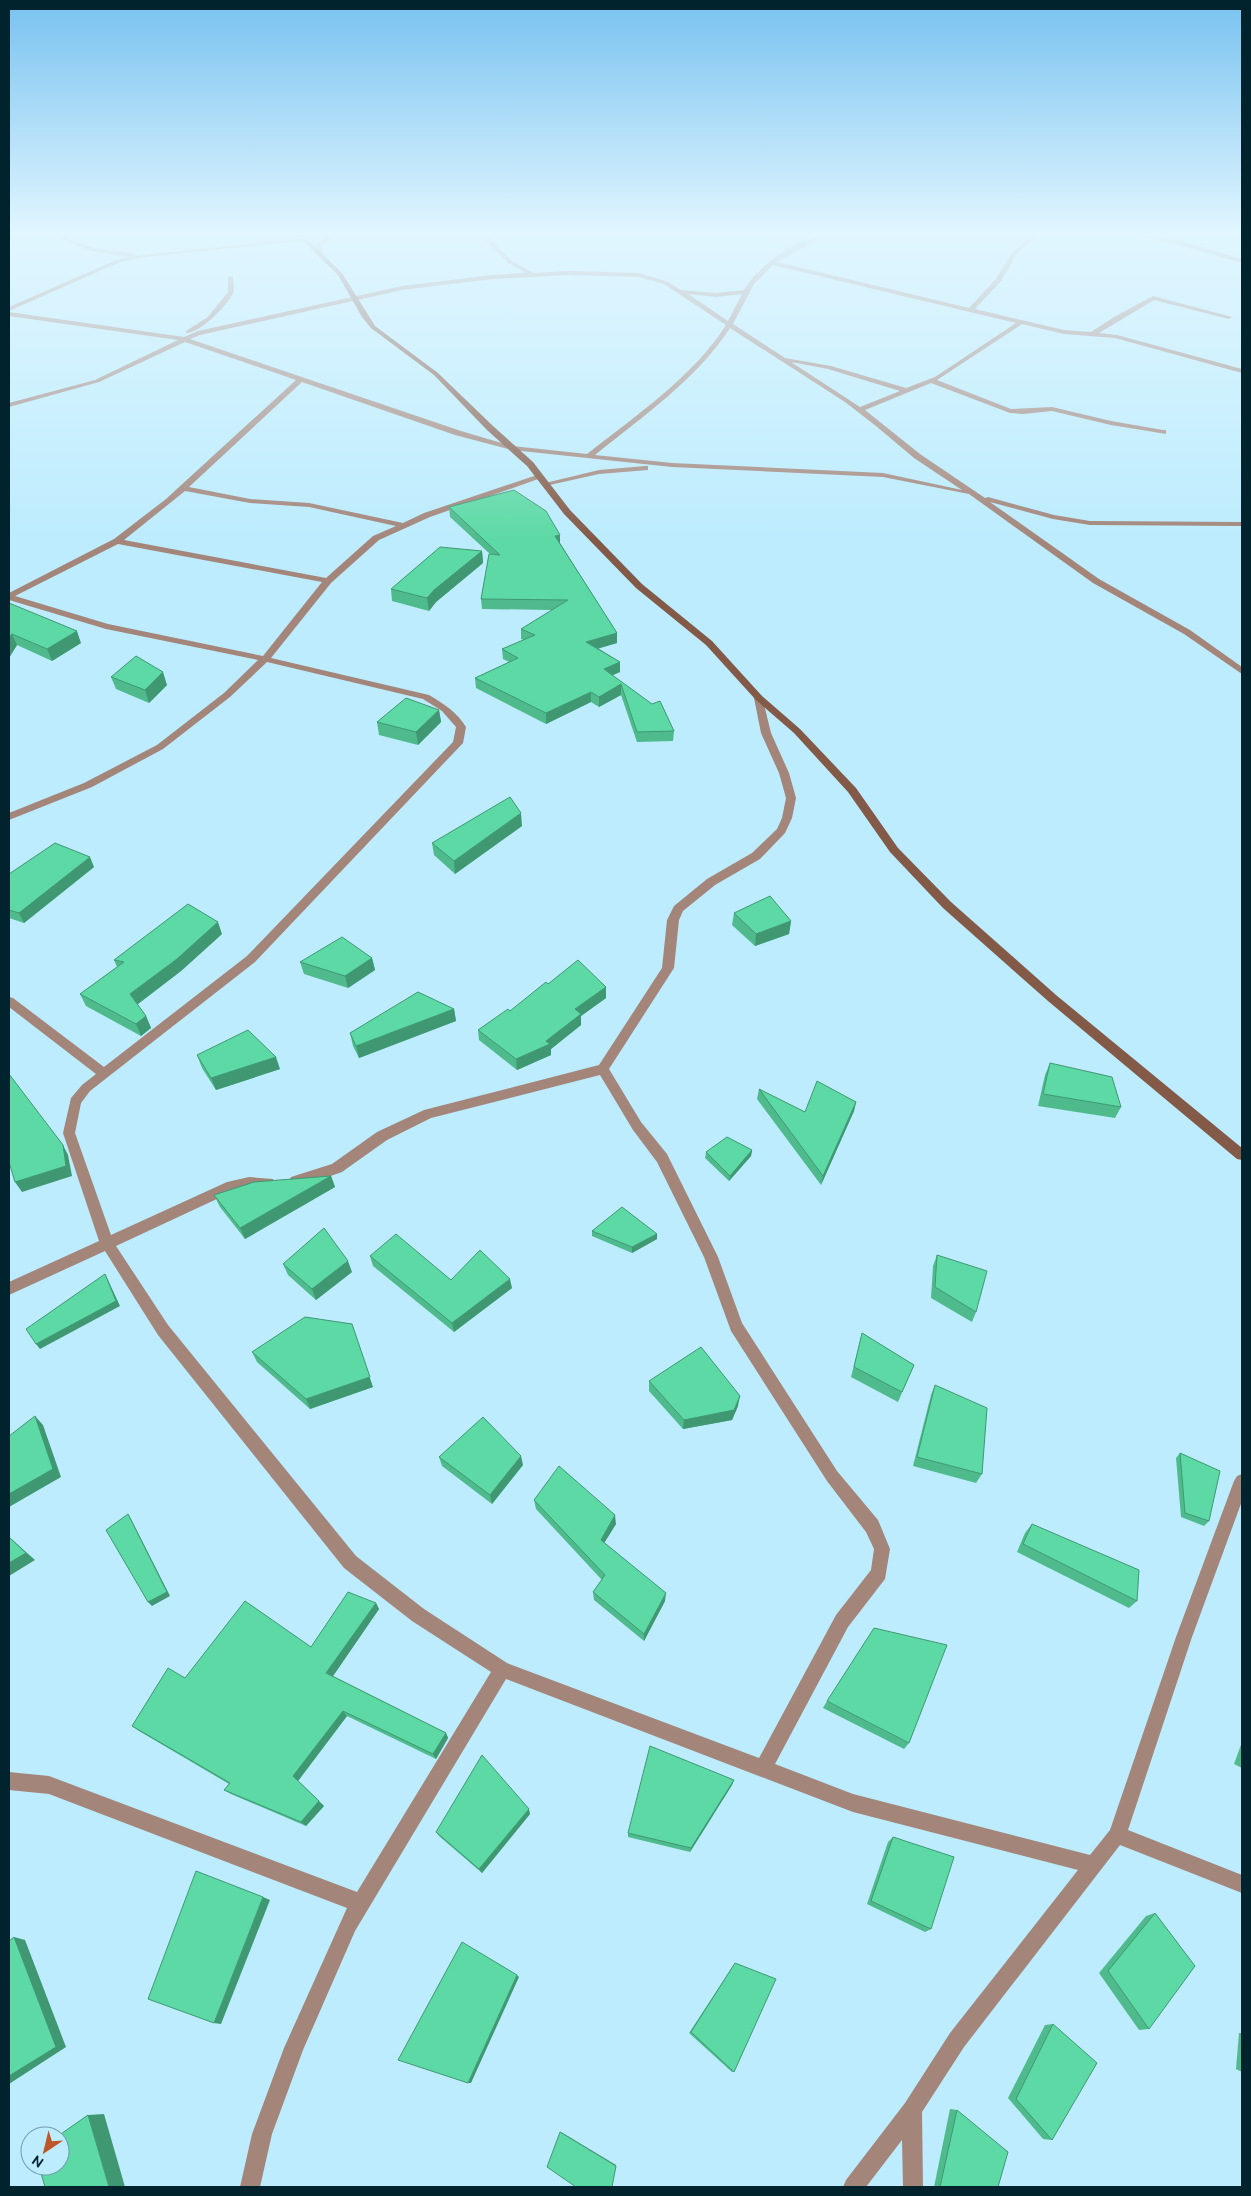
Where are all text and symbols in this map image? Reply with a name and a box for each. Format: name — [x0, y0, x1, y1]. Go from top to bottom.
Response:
north arrow — [20, 2126, 70, 2176]
text: N — [29, 2152, 46, 2171]

